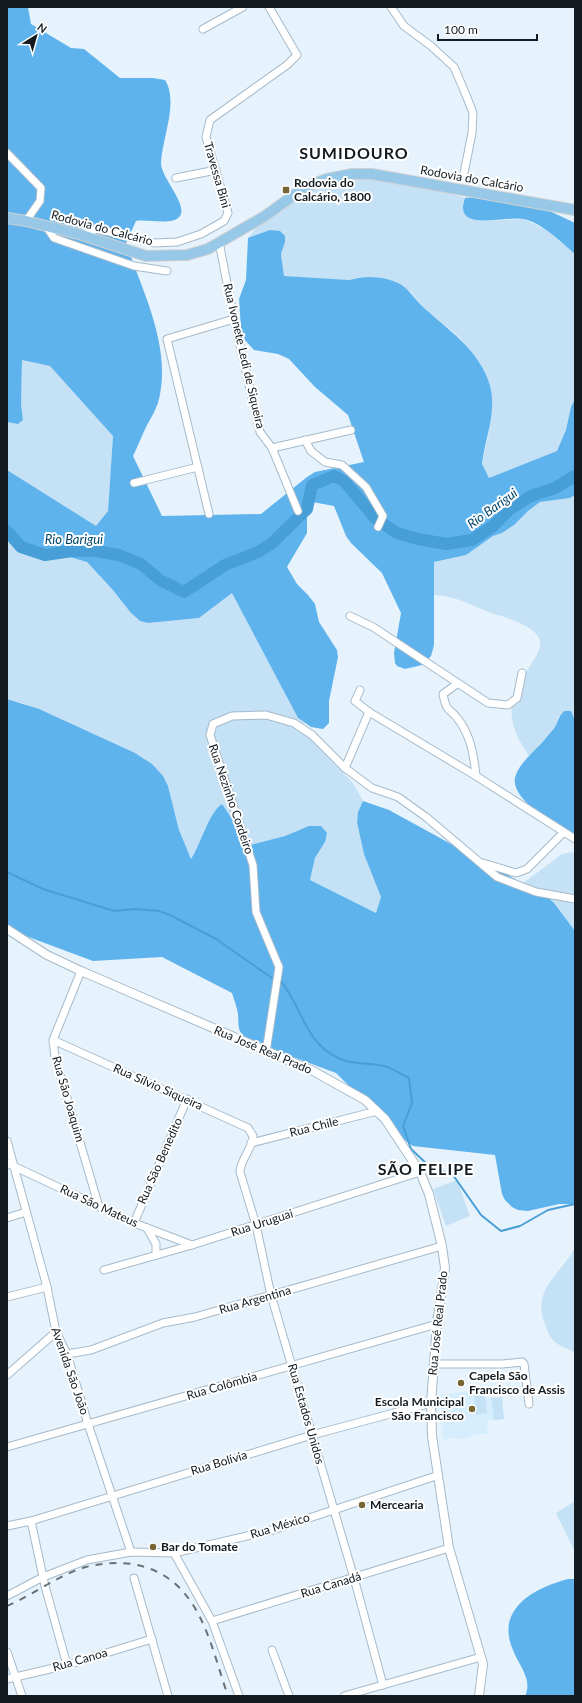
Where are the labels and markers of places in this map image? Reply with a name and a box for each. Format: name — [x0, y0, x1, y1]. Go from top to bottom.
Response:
place label: Rodovia do Calcário, 1800 — [294, 175, 371, 204]
marker: Rodovia do Calcário, 1800 — [281, 185, 291, 195]
place label: Capela São Francisco de Assis — [469, 1368, 565, 1397]
marker: Capela São Francisco de Assis — [456, 1378, 466, 1388]
place label: Escola Municipal São Francisco — [375, 1394, 464, 1423]
marker: Escola Municipal São Francisco — [467, 1404, 477, 1414]
place label: Mercearia — [370, 1497, 424, 1512]
marker: Mercearia — [357, 1500, 367, 1510]
place label: Bar do Tomate — [161, 1539, 238, 1554]
marker: Bar do Tomate — [148, 1542, 158, 1552]

